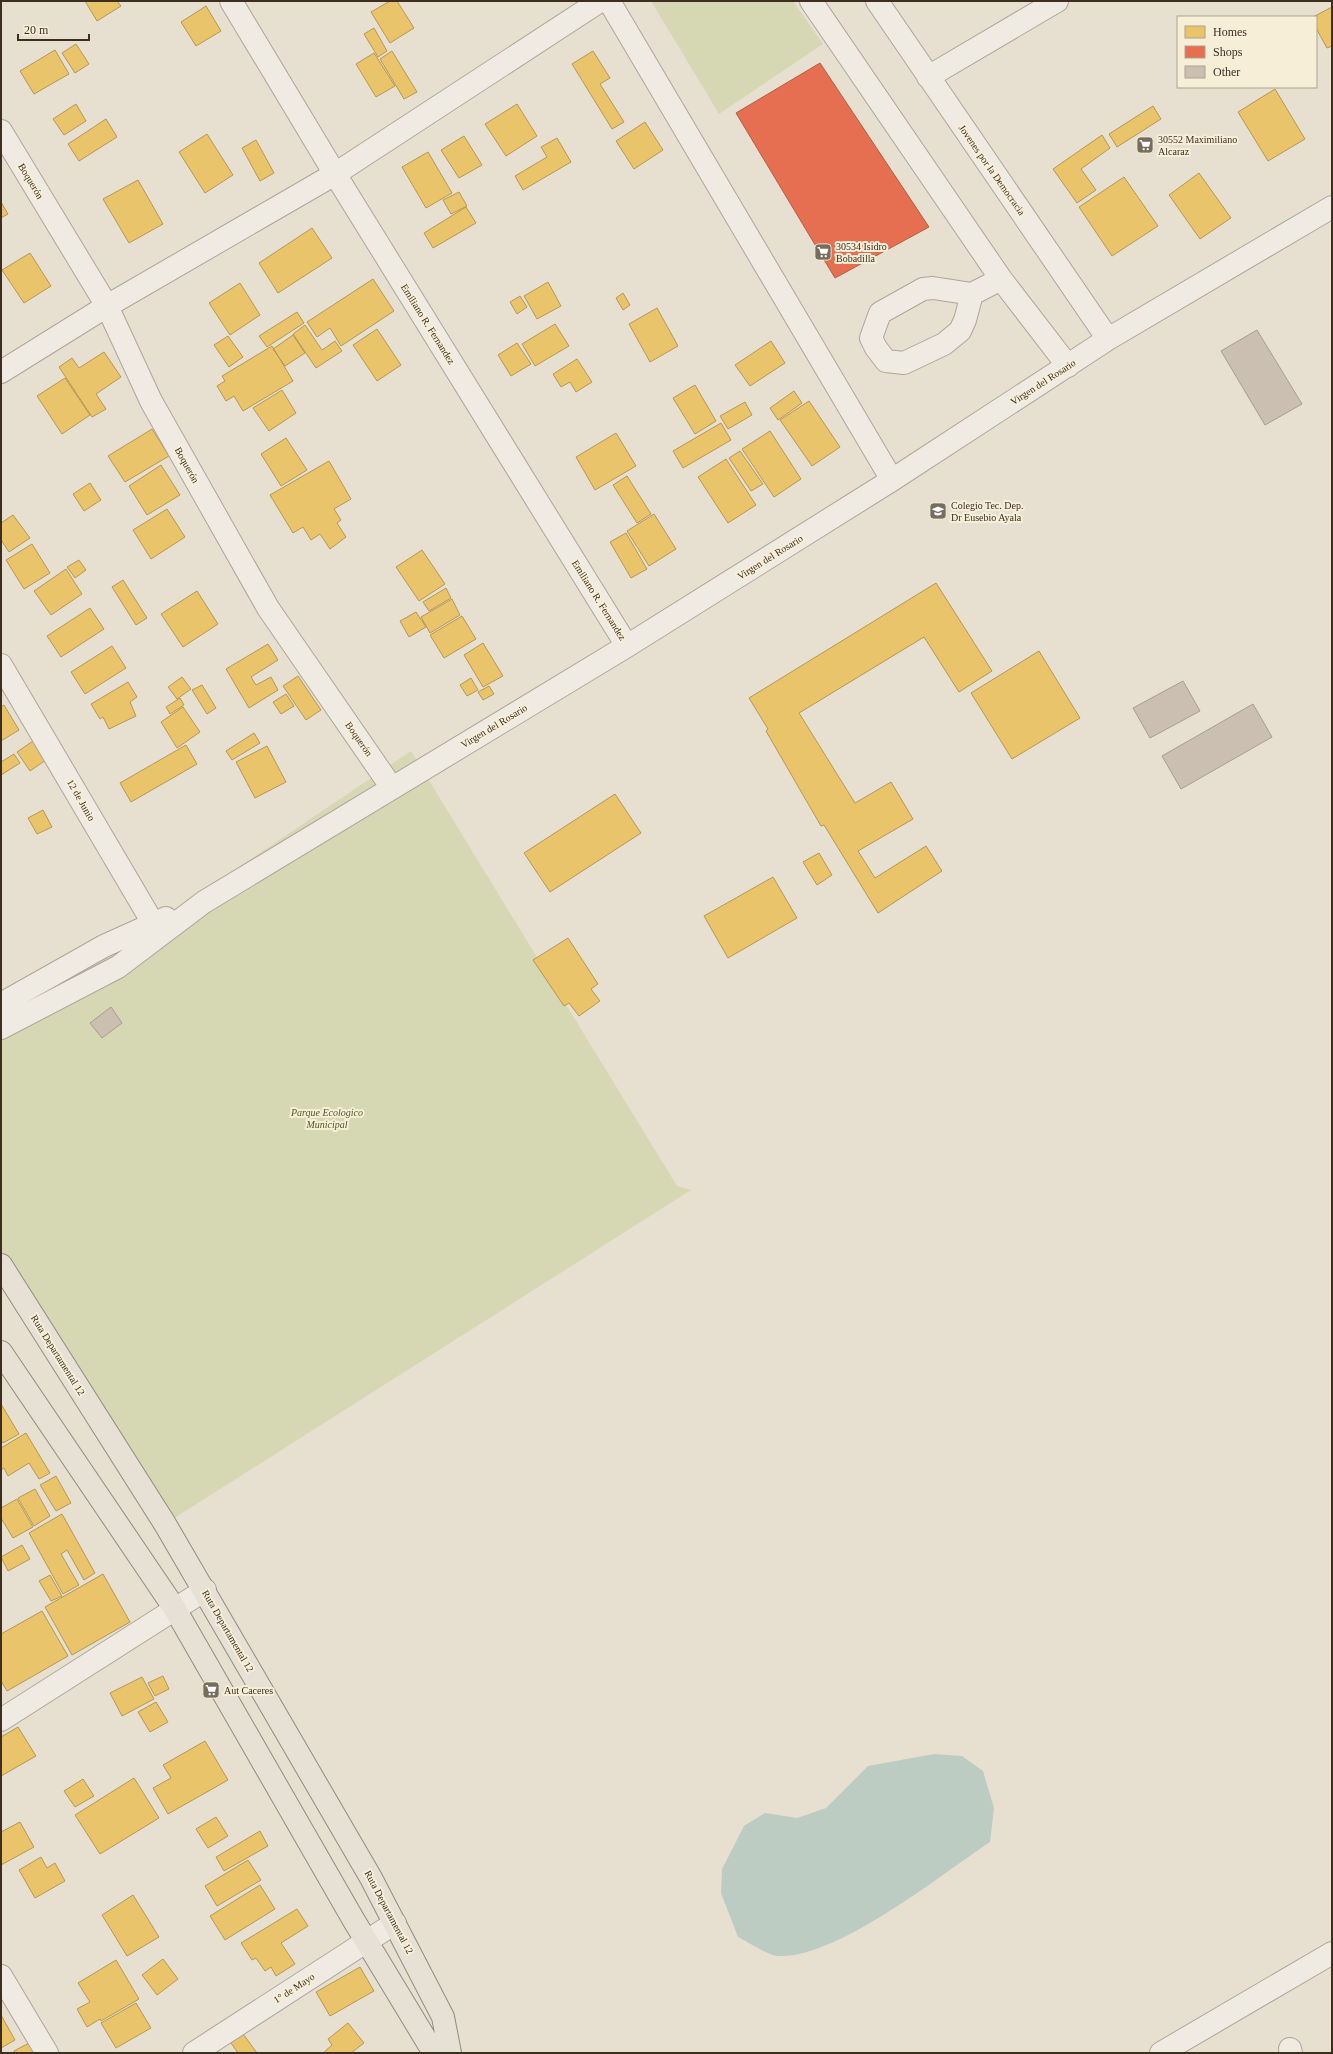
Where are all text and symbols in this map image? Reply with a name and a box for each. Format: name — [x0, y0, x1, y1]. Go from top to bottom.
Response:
scale bar — [18, 16, 89, 42]
legend — [1177, 16, 1317, 88]
text: 20 m — [24, 23, 49, 37]
text: Homes — [1213, 25, 1247, 39]
text: Shops — [1213, 45, 1243, 59]
text: Other — [1213, 65, 1240, 79]
street label: Jovenes por la Democracia — [957, 123, 1028, 218]
place label: 30552 Maximiliano Alcaraz — [1158, 134, 1237, 157]
supermarket icon: 30552 Maximiliano Alcaraz — [1135, 135, 1155, 155]
street label: Boquerón — [16, 161, 46, 201]
place label: 30534 Isidro Bobadilla — [836, 241, 887, 264]
supermarket icon: 30534 Isidro Bobadilla — [813, 242, 833, 262]
street label: Emiliano R. Fernandez — [399, 282, 457, 367]
street label: Virgen del Rosario — [1008, 357, 1078, 407]
street label: Boquerón — [173, 445, 201, 485]
place label: Colegio Tec. Dep. Dr Eusebio Ayala — [951, 500, 1023, 523]
school or university icon: Colegio Tec. Dep. Dr Eusebio Ayala — [928, 501, 948, 521]
street label: Virgen del Rosario — [735, 532, 805, 582]
street label: Emiliano R. Fernandez — [570, 558, 628, 643]
street label: Virgen del Rosario — [459, 702, 529, 750]
street label: Boquerón — [343, 720, 375, 758]
street label: 12 de Junio — [65, 777, 97, 823]
park label: Parque Ecologico Municipal — [290, 1107, 363, 1130]
street label: Ruta Departamental 12 — [29, 1313, 87, 1397]
street label: Ruta Departamental 12 — [200, 1588, 256, 1674]
supermarket icon: Aut Caceres — [201, 1680, 221, 1700]
place label: Aut Caceres — [224, 1685, 273, 1696]
street label: Ruta Departamental 12 — [362, 1868, 416, 1956]
street label: 1° de Mayo — [271, 1971, 317, 2005]

